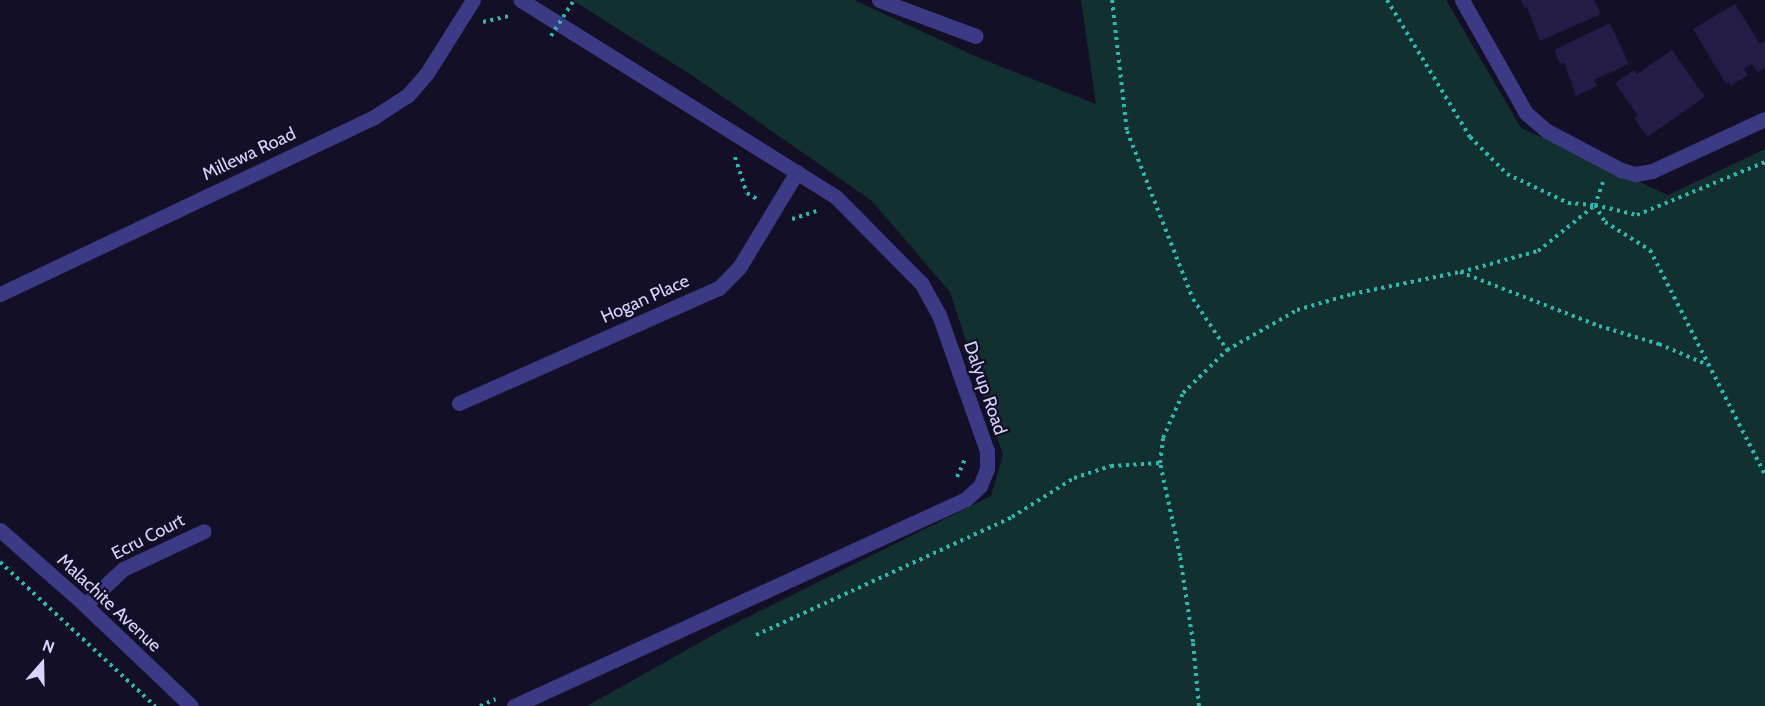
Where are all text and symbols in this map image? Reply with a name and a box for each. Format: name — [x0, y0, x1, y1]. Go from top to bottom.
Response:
street label: Millewa Road — [199, 123, 299, 185]
street label: Hogan Place — [597, 270, 693, 328]
street label: Dalyup Road — [959, 338, 1011, 438]
street label: Ecru Court — [108, 509, 188, 565]
street label: Malachite Avenue — [53, 549, 165, 657]
north arrow — [12, 634, 72, 694]
text: N — [40, 636, 57, 657]

